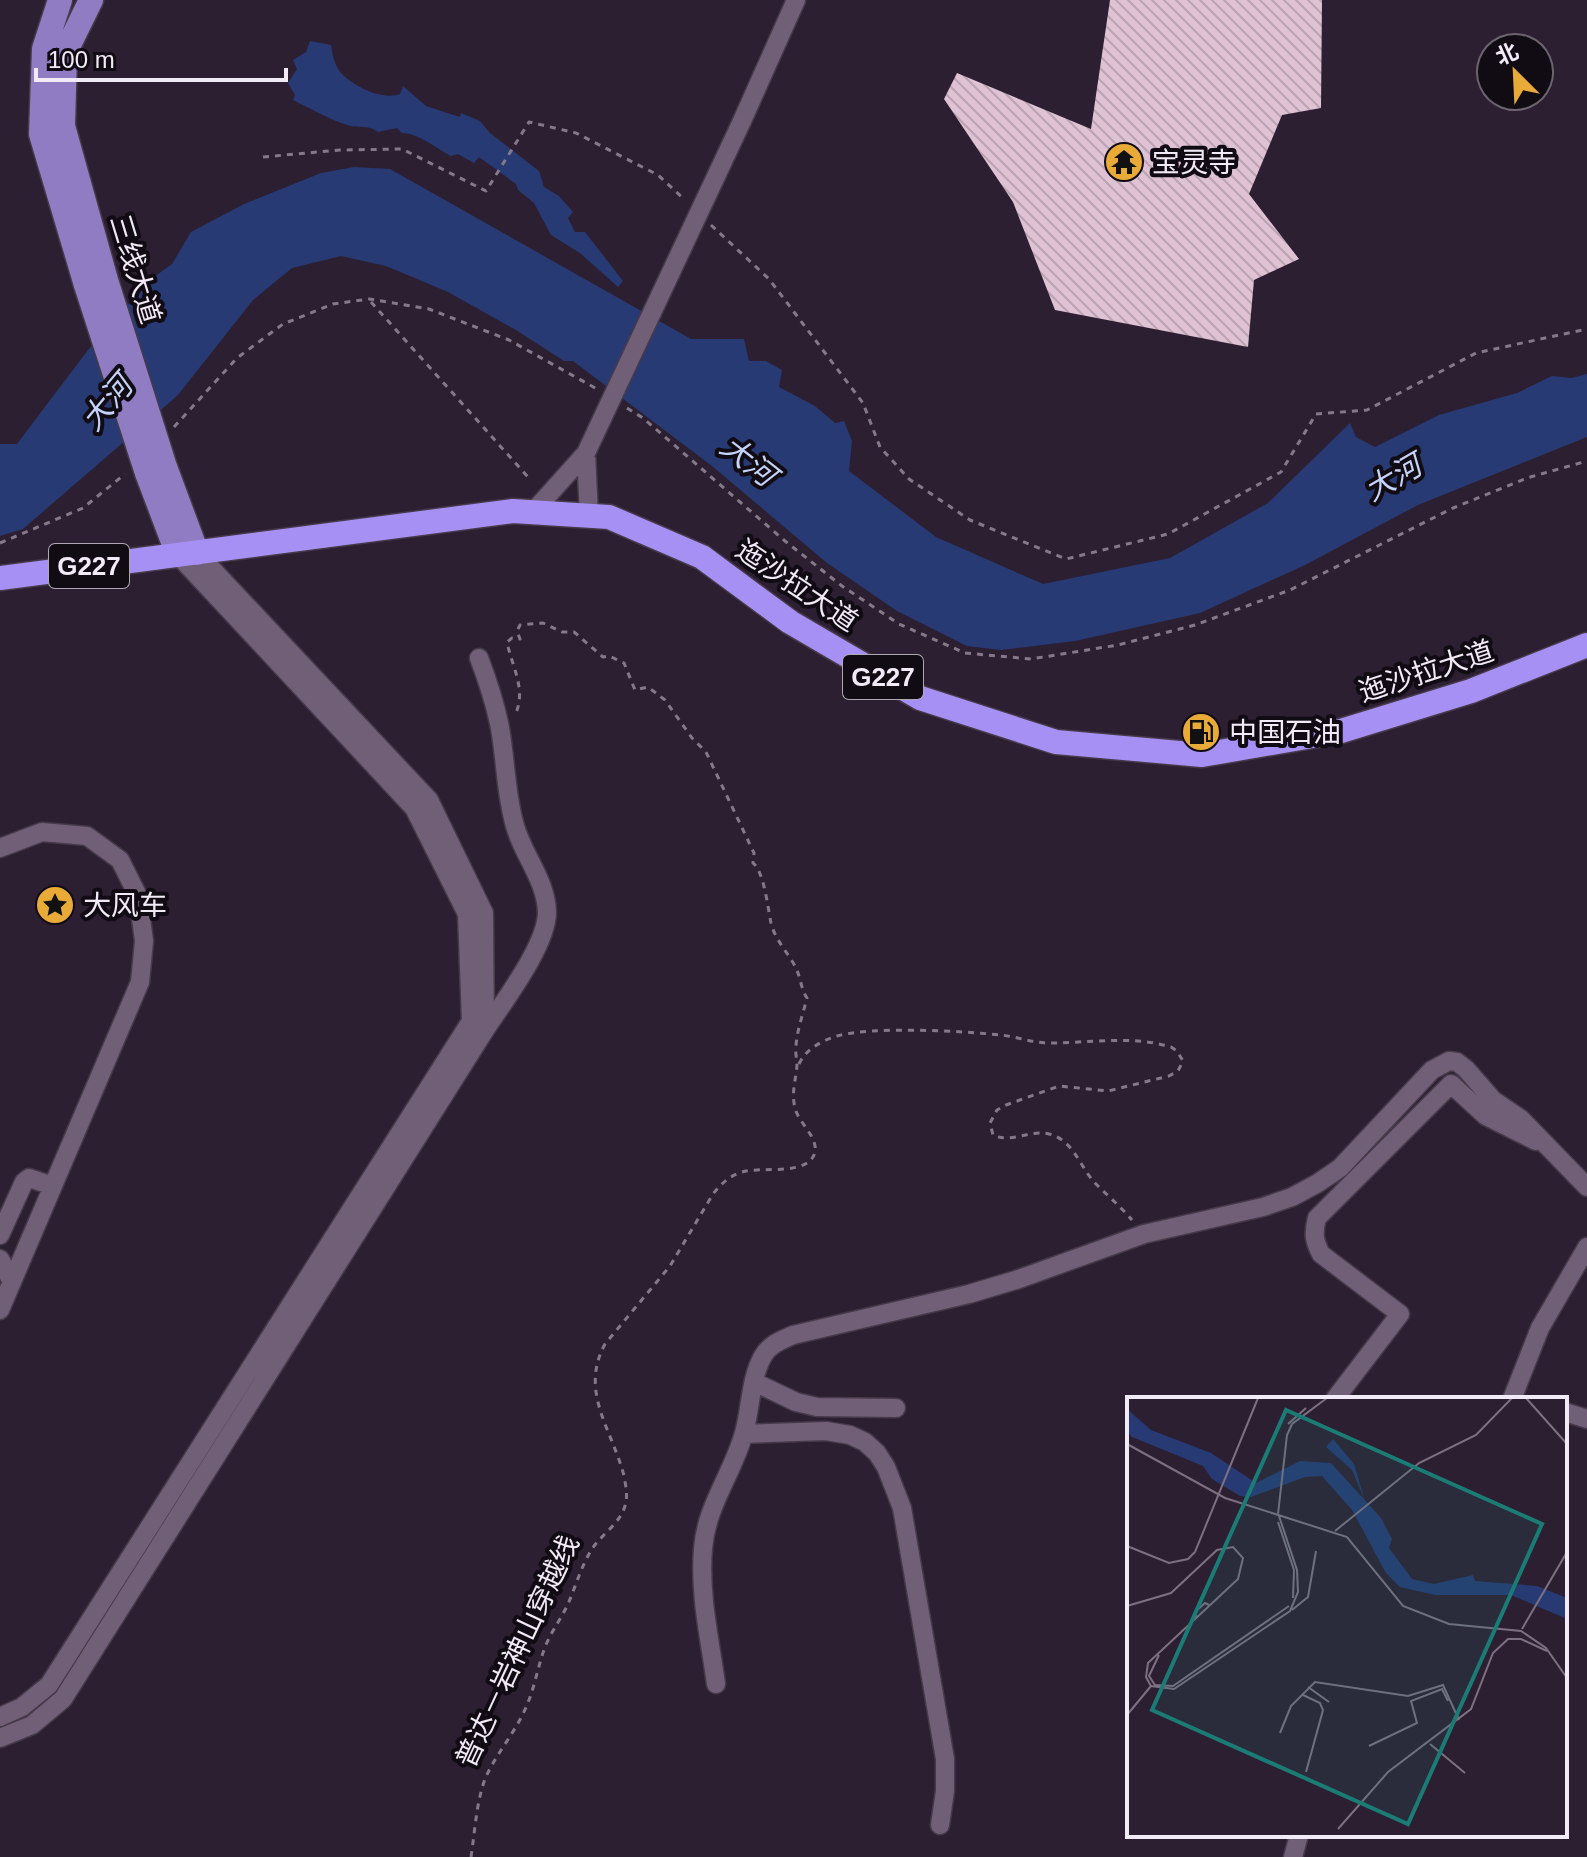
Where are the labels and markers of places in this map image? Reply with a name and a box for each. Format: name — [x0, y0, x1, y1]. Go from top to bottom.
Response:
temple icon: 宝灵寺 — [1103, 141, 1145, 183]
place label: 宝灵寺 — [1152, 147, 1236, 178]
fuel station icon: 中国石油 — [1180, 711, 1222, 753]
place label: 中国石油 — [1229, 717, 1341, 748]
place icon: 大风车 — [34, 884, 76, 926]
place label: 大风车 — [83, 890, 167, 921]

